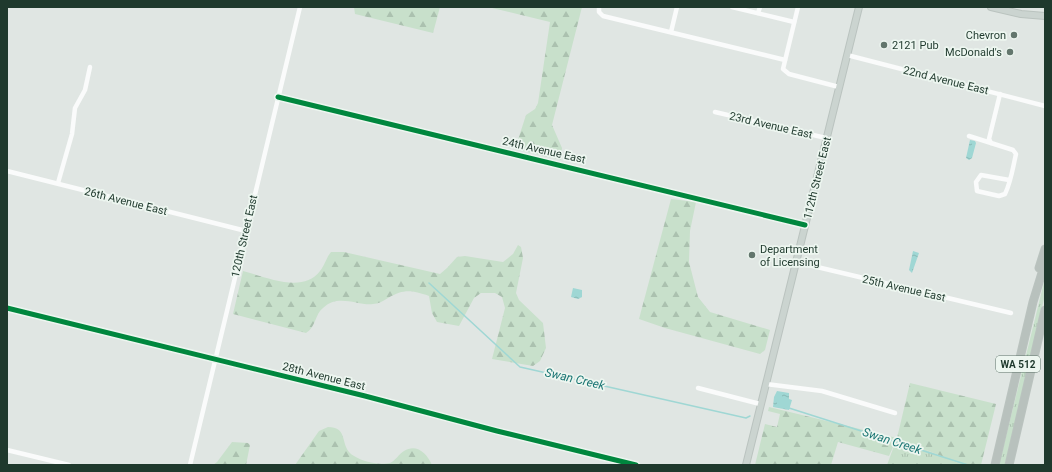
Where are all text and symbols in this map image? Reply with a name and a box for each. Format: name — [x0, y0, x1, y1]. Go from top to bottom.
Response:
place label: Chevron — [966, 29, 1006, 42]
marker: Chevron — [1009, 30, 1019, 40]
place label: 2121 Pub — [892, 39, 939, 52]
marker: 2121 Pub — [879, 40, 889, 50]
place label: McDonald's — [945, 46, 1002, 59]
marker: McDonald's — [1005, 47, 1015, 57]
street label: 22nd Avenue East — [902, 64, 990, 97]
street label: 23rd Avenue East — [728, 110, 814, 141]
street label: 24th Avenue East — [501, 135, 587, 166]
street label: 112th Street East — [801, 135, 834, 221]
street label: 26th Avenue East — [83, 185, 169, 218]
street label: 120th Street East — [229, 193, 260, 279]
place label: Department of Licensing — [760, 243, 820, 269]
marker: Department of Licensing — [747, 250, 757, 260]
street label: 25th Avenue East — [861, 273, 947, 304]
road number: WA 512 — [996, 356, 1040, 372]
street label: 28th Avenue East — [281, 360, 367, 393]
water label: Swan Creek — [544, 365, 607, 393]
water label: Swan Creek — [861, 425, 924, 457]

